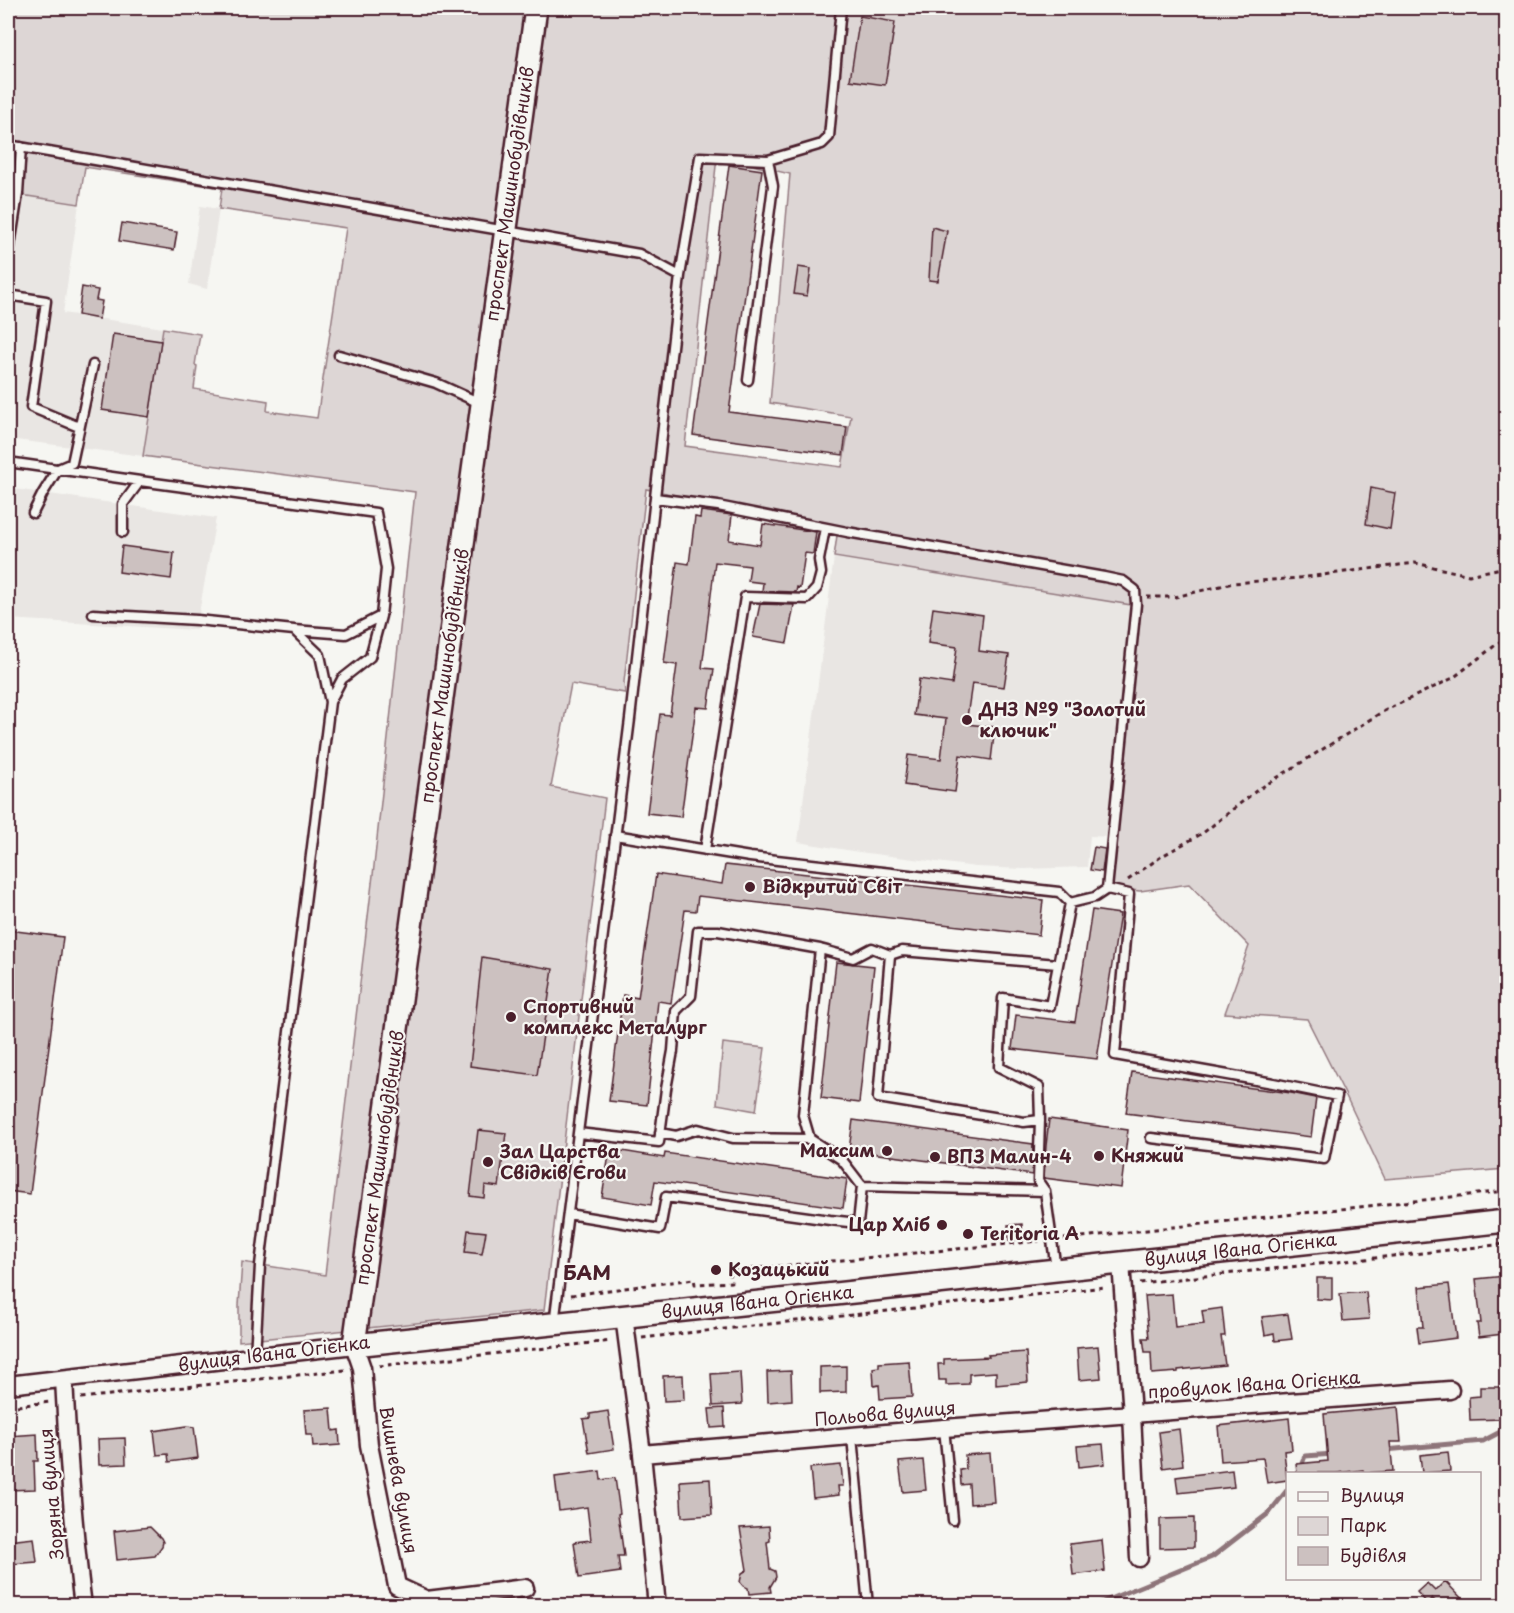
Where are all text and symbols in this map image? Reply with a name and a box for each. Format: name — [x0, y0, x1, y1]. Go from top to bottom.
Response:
street label: проспект Машинобудівників — [477, 65, 540, 323]
street label: проспект Машинобудівників — [412, 547, 475, 805]
place label: ДНЗ №9 "Золотий ключик" — [978, 695, 1146, 743]
marker: ДНЗ №9 "Золотий ключик" — [960, 713, 974, 727]
place label: Відкритий Світ — [762, 872, 903, 899]
marker: Відкритий Світ — [743, 880, 757, 894]
place label: Спортивний комплекс Металург — [523, 992, 707, 1040]
marker: Спортивний комплекс Металург — [504, 1010, 518, 1024]
street label: проспект Машинобудівників — [347, 1029, 410, 1287]
place label: Максим — [800, 1136, 875, 1163]
place label: Зал Царства Свідків Єгови — [499, 1137, 627, 1185]
place label: Княжий — [1111, 1141, 1184, 1168]
place label: ВПЗ Малин-4 — [947, 1142, 1072, 1169]
marker: Максим — [880, 1144, 894, 1158]
marker: Княжий — [1092, 1149, 1106, 1163]
marker: ВПЗ Малин-4 — [928, 1150, 942, 1164]
marker: Зал Царства Свідків Єгови — [481, 1155, 495, 1169]
place label: Цар Хліб — [849, 1210, 930, 1237]
marker: Цар Хліб — [935, 1218, 949, 1232]
place label: Teritoria A — [980, 1219, 1079, 1246]
street label: вулиця Івана Огієнка — [1143, 1224, 1339, 1272]
marker: Teritoria A — [961, 1227, 975, 1241]
place label: Козацький — [728, 1255, 830, 1282]
district label: БАМ — [563, 1257, 611, 1287]
marker: Козацький — [709, 1263, 723, 1277]
street label: вулиця Івана Огієнка — [660, 1277, 856, 1324]
street label: вулиця Івана Огієнка — [176, 1327, 372, 1378]
street label: провулок Івана Огієнка — [1147, 1363, 1362, 1404]
street label: Польова вулиця — [813, 1393, 957, 1432]
street label: Вишнева вулиця — [373, 1404, 426, 1556]
street label: Зоряна вулиця — [31, 1427, 70, 1561]
legend — [1286, 1472, 1481, 1580]
text: Вулиця — [1340, 1481, 1405, 1508]
text: Парк — [1340, 1511, 1387, 1538]
text: Будівля — [1340, 1541, 1407, 1568]

